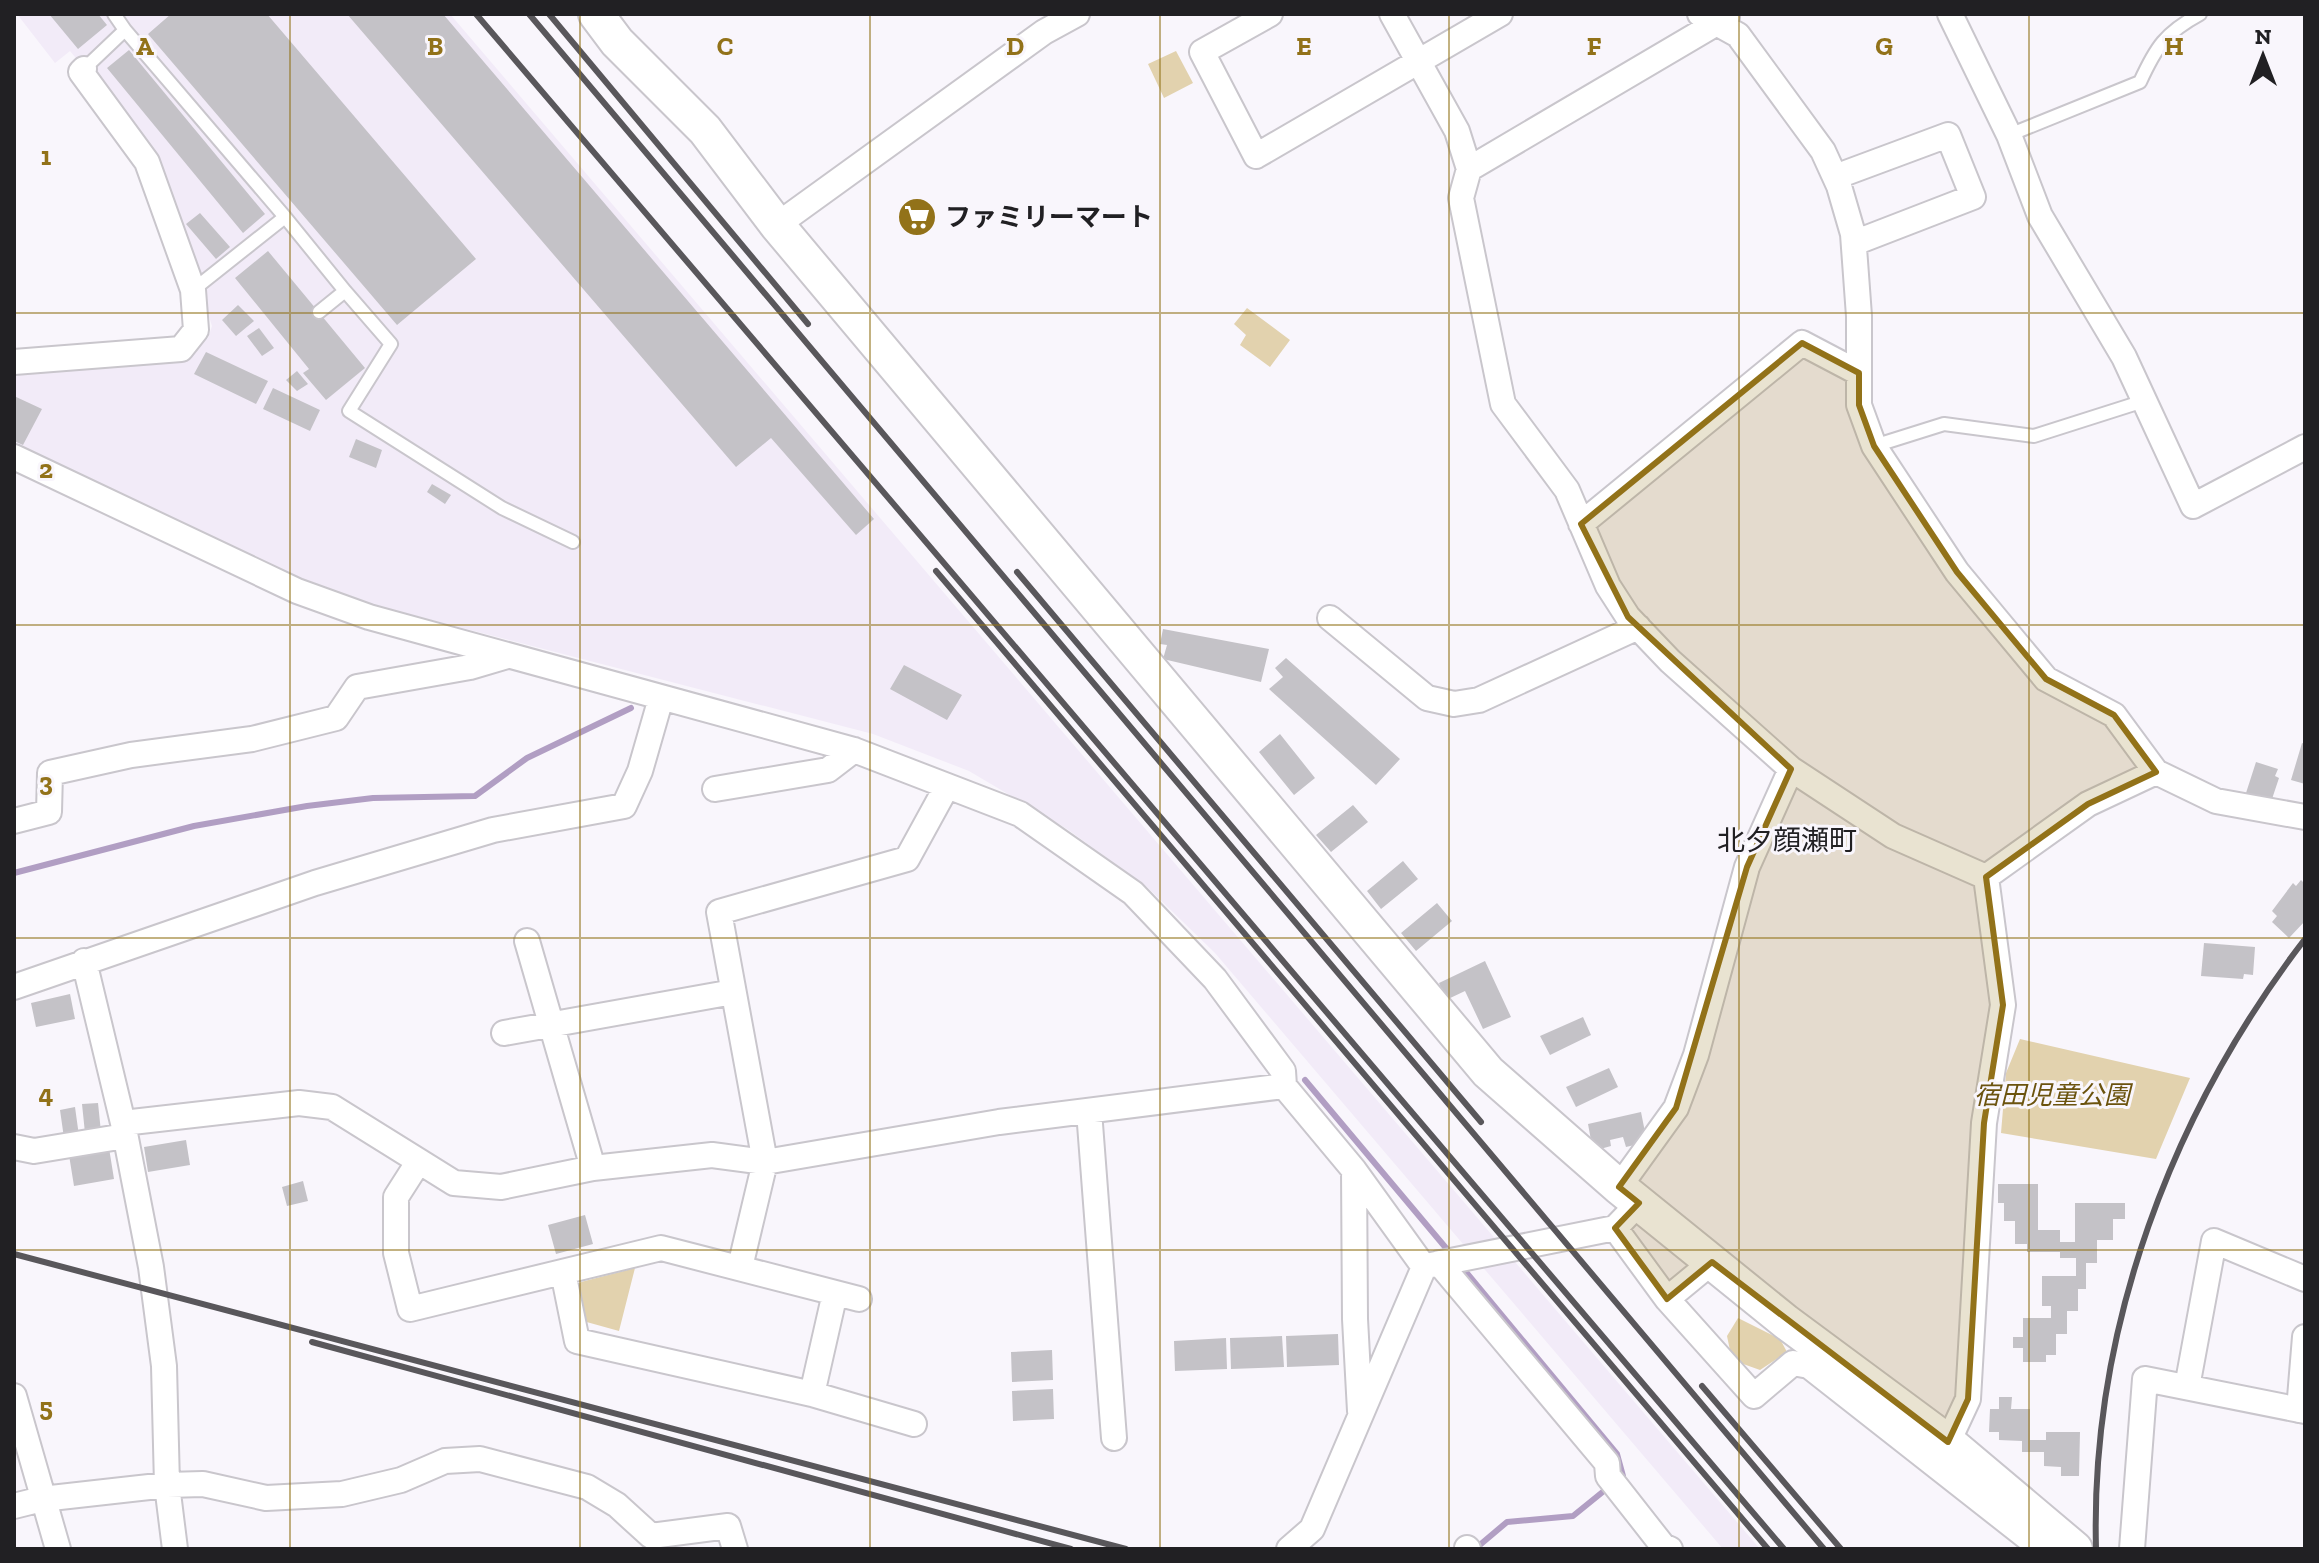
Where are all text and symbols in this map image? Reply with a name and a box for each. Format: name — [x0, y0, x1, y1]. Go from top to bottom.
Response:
north arrow — [2223, 16, 2303, 96]
text: N — [2255, 23, 2272, 50]
text: A — [136, 30, 154, 62]
text: B — [427, 30, 443, 62]
text: C — [717, 30, 733, 62]
text: D — [1006, 30, 1024, 62]
text: E — [1296, 30, 1312, 62]
text: F — [1587, 30, 1602, 62]
text: G — [1875, 30, 1893, 62]
text: H — [2164, 30, 2184, 62]
text: 1 — [41, 140, 52, 172]
supermarket icon: ファミリーマート — [896, 196, 938, 238]
place label: ファミリーマート — [945, 201, 1153, 233]
text: 2 — [39, 453, 53, 485]
text: 3 — [39, 766, 53, 798]
district label: 北夕顔瀬町 — [1717, 824, 1857, 857]
text: 4 — [39, 1078, 54, 1110]
park label: 宿田児童公園 — [1974, 1079, 2134, 1111]
text: 5 — [39, 1391, 53, 1423]

